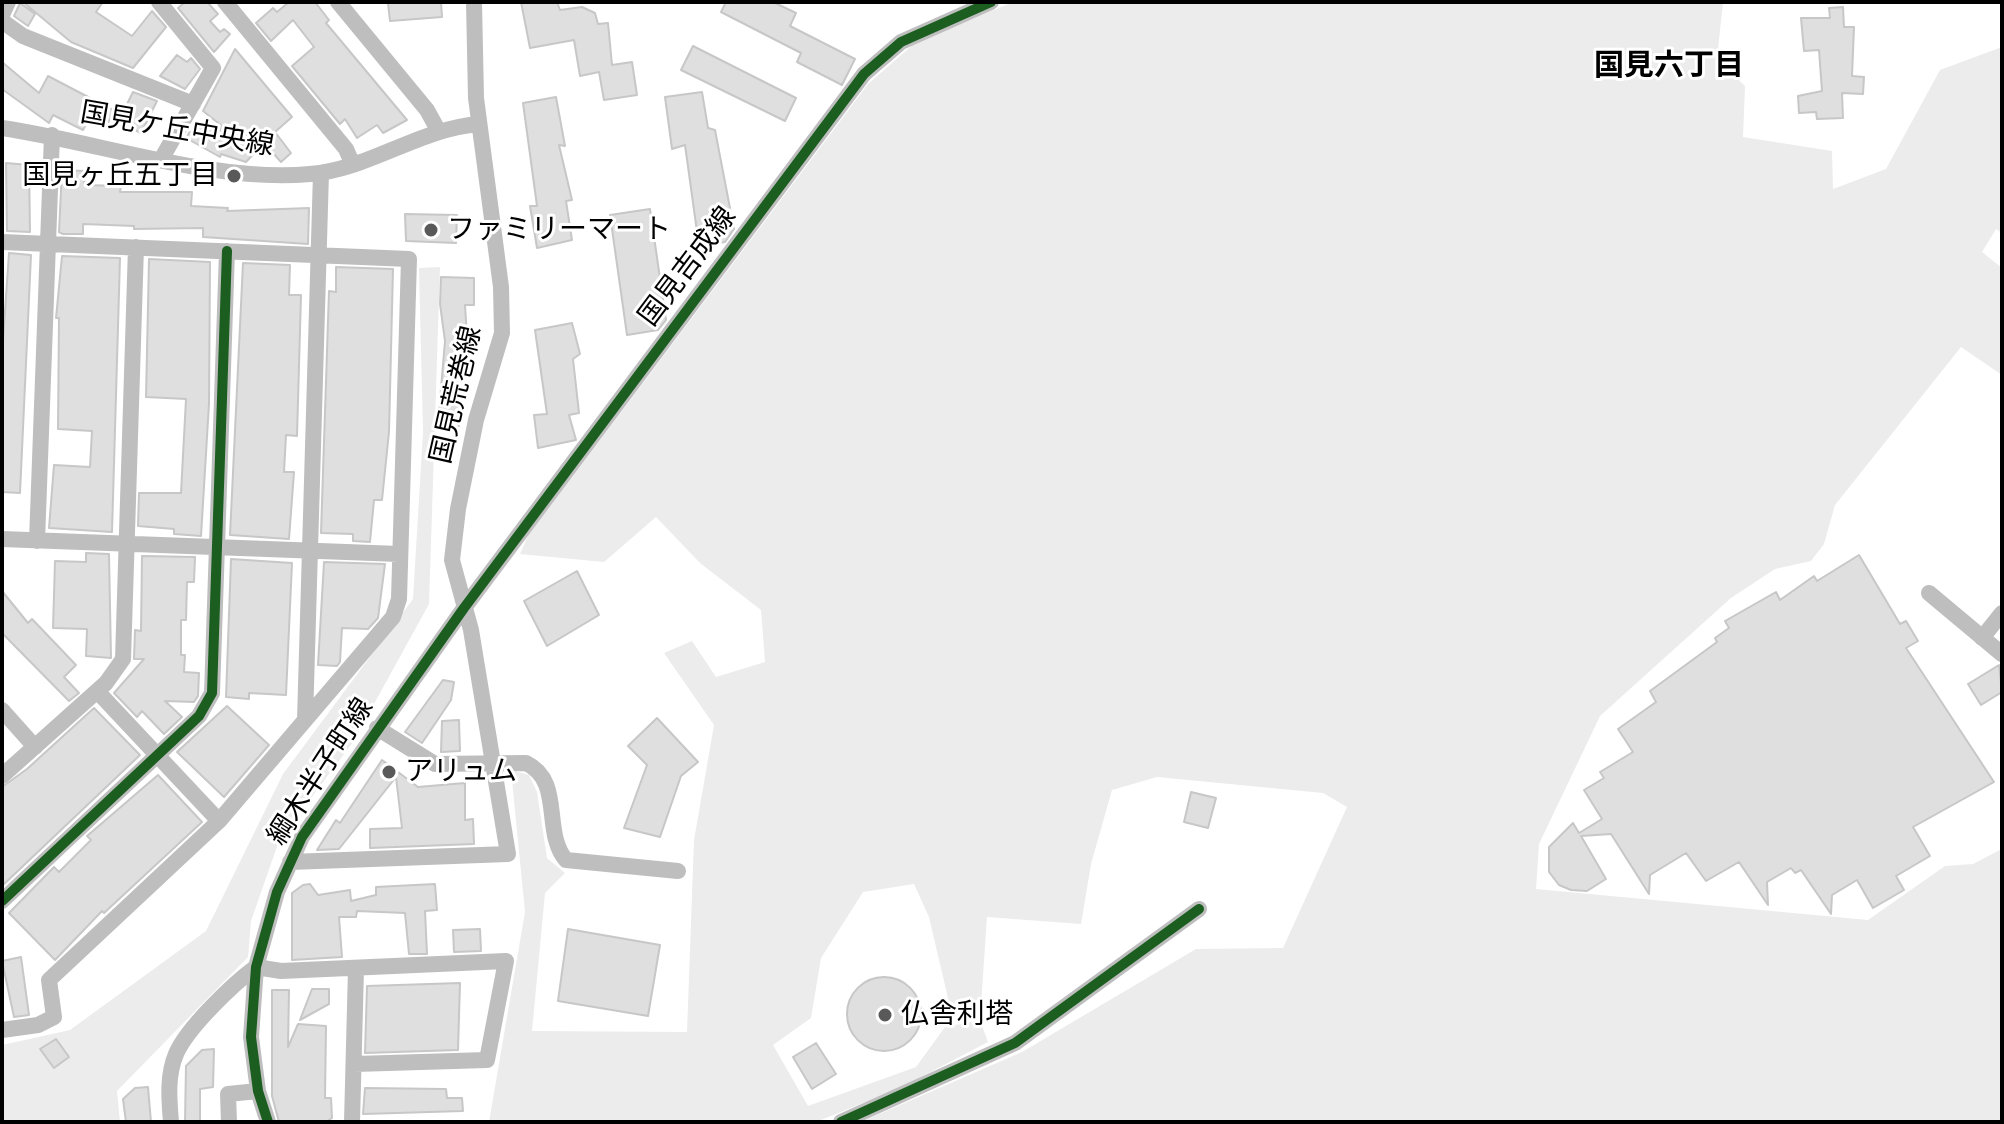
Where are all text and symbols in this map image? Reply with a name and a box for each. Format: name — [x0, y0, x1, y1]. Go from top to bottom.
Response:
district label: 国見六丁目 — [1594, 49, 1744, 85]
street label: 国見ケ丘中央線 — [78, 96, 276, 164]
place label: 国見ヶ丘五丁目 — [22, 159, 218, 193]
marker: 国見ヶ丘五丁目 — [225, 167, 243, 185]
street label: 国見吉成線 — [632, 201, 744, 333]
place label: ファミリーマート — [447, 213, 671, 247]
marker: ファミリーマート — [422, 221, 440, 239]
street label: 国見荒巻線 — [425, 323, 489, 467]
street label: 綱木半子町線 — [261, 692, 381, 852]
place label: アリュム — [405, 755, 517, 789]
marker: アリュム — [380, 763, 398, 781]
place label: 仏舎利塔 — [901, 998, 1013, 1032]
marker: 仏舎利塔 — [876, 1006, 894, 1024]

